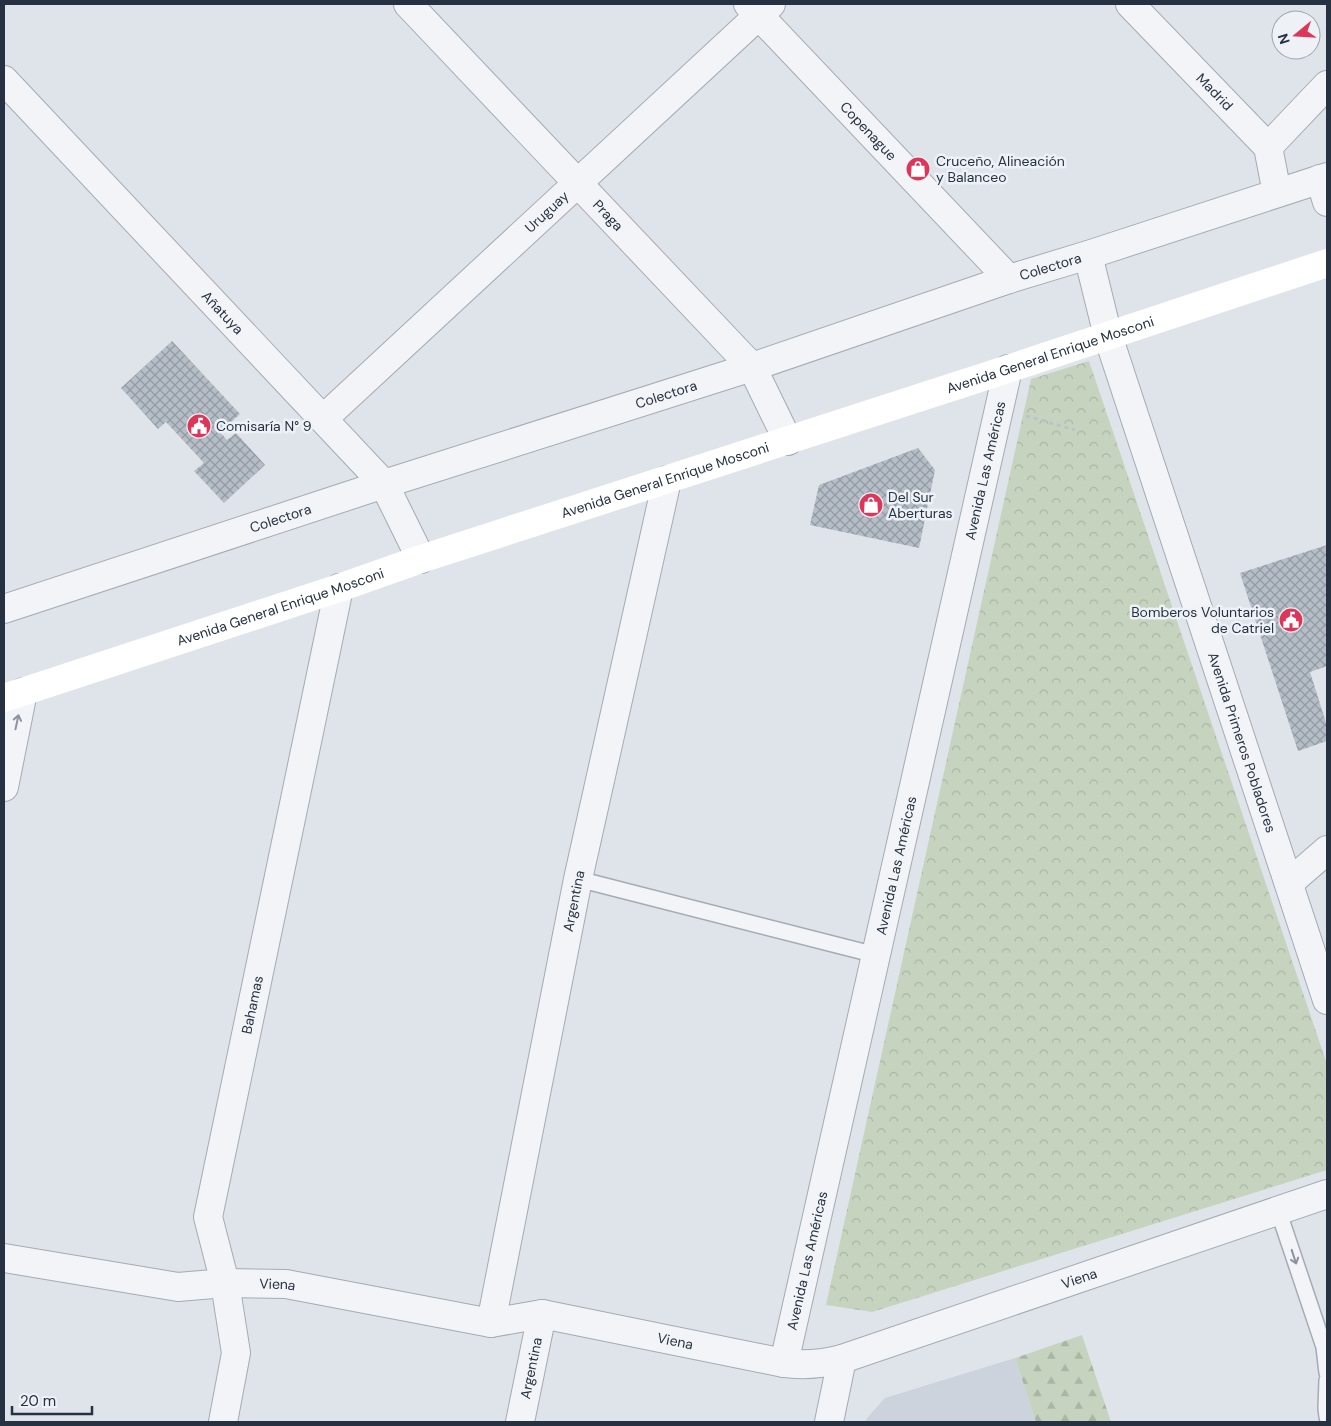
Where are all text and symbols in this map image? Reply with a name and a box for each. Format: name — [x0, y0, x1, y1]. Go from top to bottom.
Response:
north arrow — [1271, 10, 1321, 60]
text: N — [1273, 31, 1294, 47]
street label: Madrid — [1192, 69, 1237, 114]
street label: Copenague — [836, 98, 901, 164]
place label: Cruceño, Alineación y Balanceo — [936, 152, 1065, 186]
shop icon: Cruceño, Alineación y Balanceo — [905, 156, 931, 182]
street label: Uruguay — [521, 187, 573, 236]
street label: Praga — [589, 196, 627, 235]
street label: Colectora — [1017, 249, 1083, 284]
street label: Añatuya — [198, 287, 247, 338]
street label: Avenida General Enrique Mosconi — [944, 312, 1156, 397]
street label: Colectora — [633, 376, 699, 413]
street label: Avenida Las Américas — [961, 399, 1010, 542]
public building icon: Comisaría N° 9 — [186, 413, 212, 439]
place label: Comisaría N° 9 — [216, 417, 312, 435]
street label: Avenida General Enrique Mosconi — [559, 438, 771, 522]
place label: Del Sur Aberturas — [888, 488, 953, 522]
shop icon: Del Sur Aberturas — [858, 492, 884, 518]
street label: Colectora — [247, 500, 313, 537]
street label: Avenida General Enrique Mosconi — [174, 564, 386, 650]
place label: Bomberos Voluntarios de Catriel — [1131, 603, 1274, 637]
public building icon: Bomberos Voluntarios de Catriel — [1278, 607, 1304, 633]
street label: Avenida Primeros Pobladores — [1204, 650, 1280, 835]
one-way arrow — [13, 715, 22, 731]
street label: Avenida Las Américas — [872, 794, 920, 937]
street label: Argentina — [559, 868, 589, 933]
street label: Bahamas — [237, 974, 267, 1035]
street label: Avenida Las Américas — [783, 1189, 831, 1332]
one-way arrow — [1289, 1248, 1299, 1264]
street label: Viena — [1059, 1264, 1099, 1293]
street label: Viena — [259, 1275, 297, 1295]
street label: Viena — [656, 1329, 695, 1353]
street label: Argentina — [516, 1336, 546, 1400]
scale bar — [12, 1384, 92, 1416]
text: 20 m — [20, 1391, 56, 1411]

